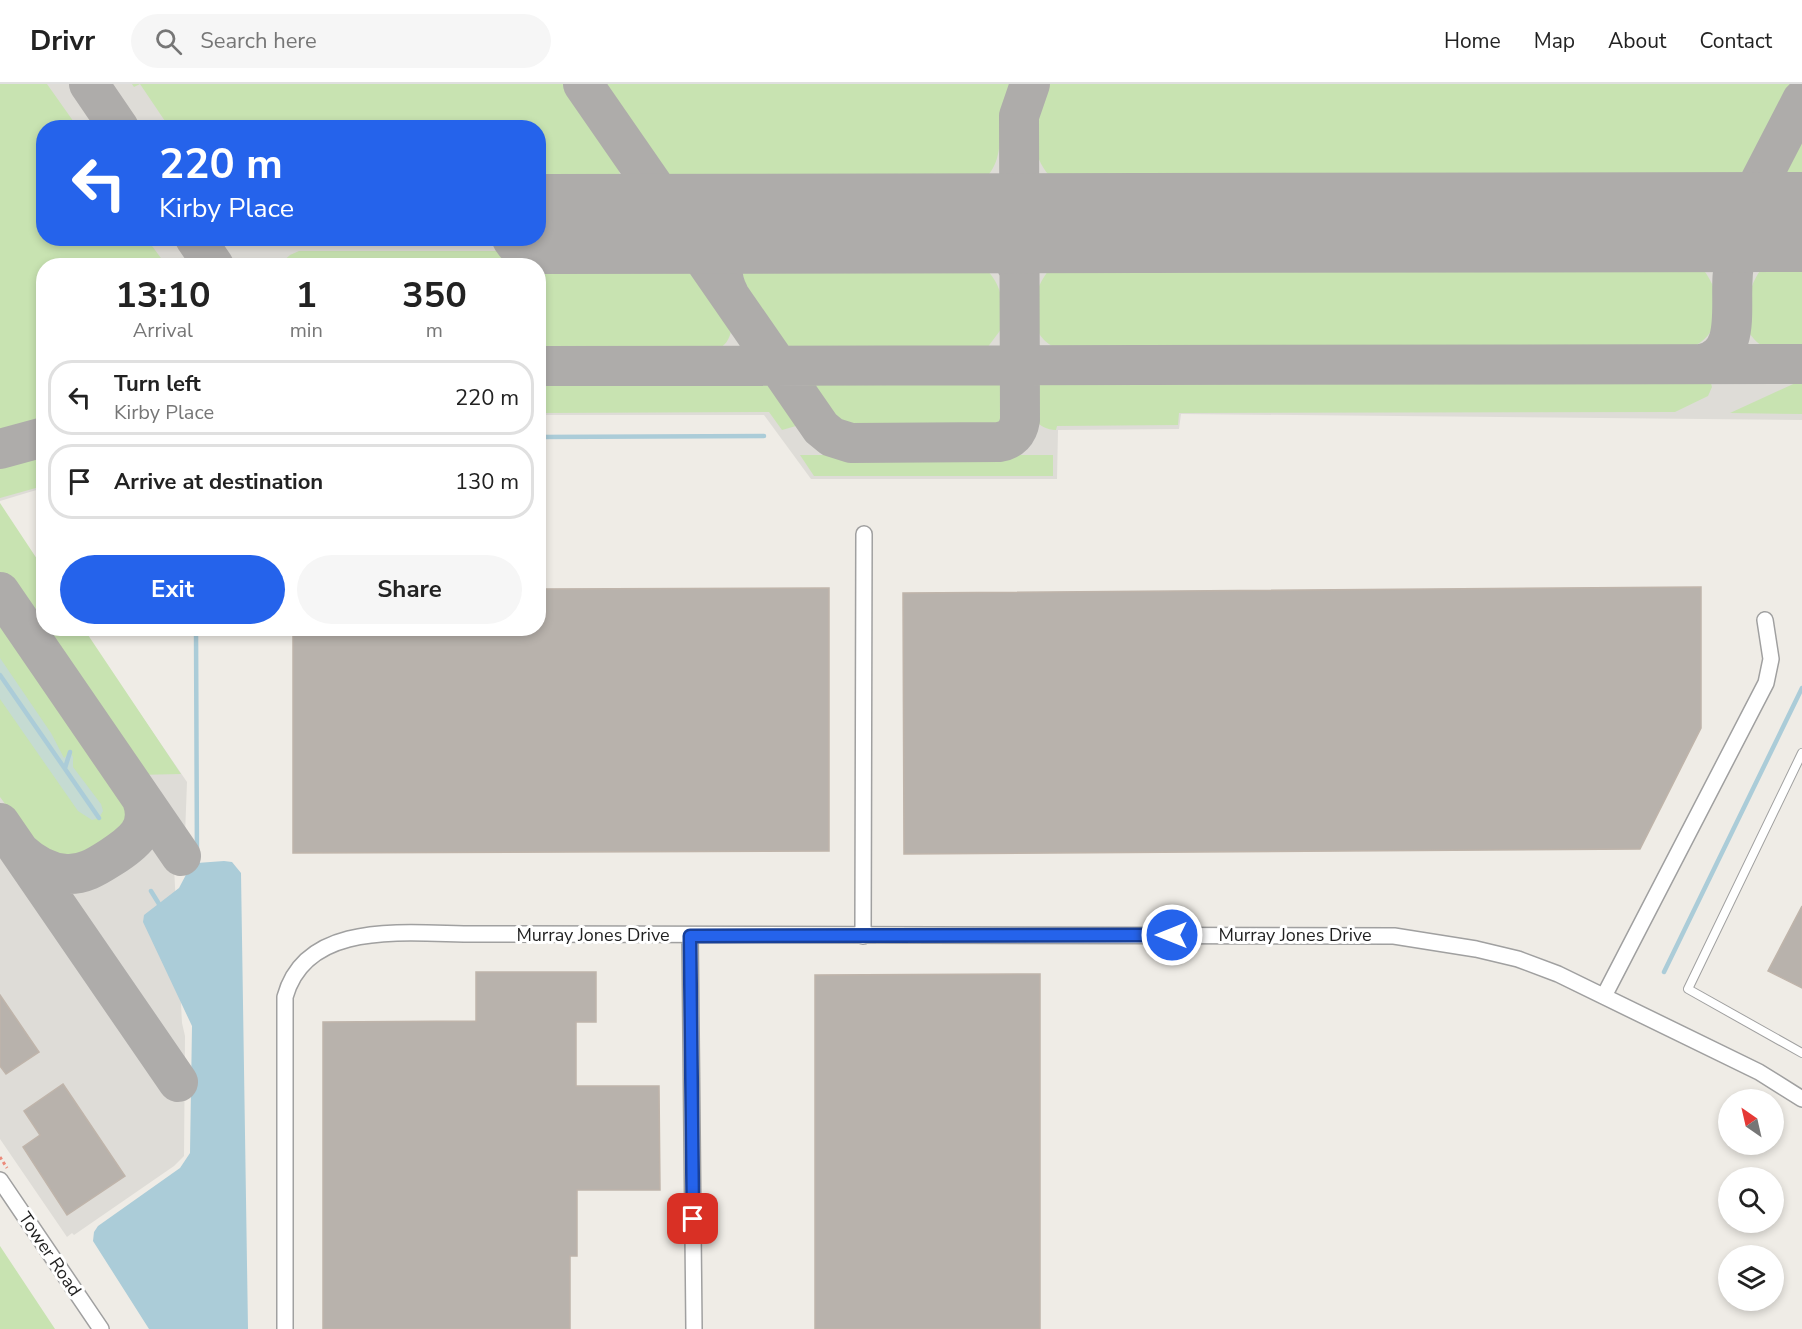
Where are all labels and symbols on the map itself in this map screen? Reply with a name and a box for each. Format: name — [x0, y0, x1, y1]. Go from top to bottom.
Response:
position arrow — [1140, 903, 1204, 967]
street label: Murray Jones Drive — [516, 923, 670, 947]
street label: Murray Jones Drive — [1218, 923, 1372, 947]
north arrow — [1718, 1089, 1784, 1155]
pin — [667, 1193, 718, 1244]
street label: Tower Road — [13, 1207, 87, 1301]

